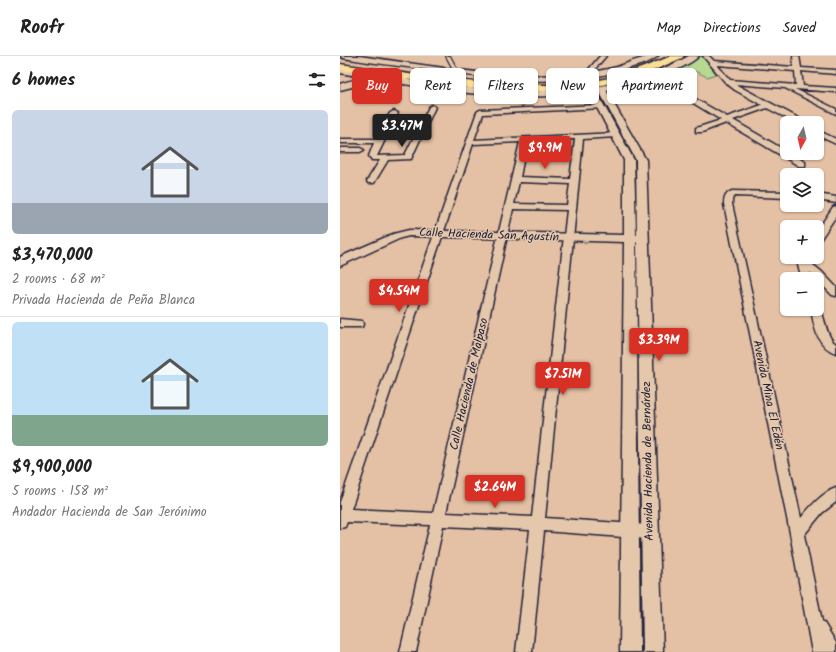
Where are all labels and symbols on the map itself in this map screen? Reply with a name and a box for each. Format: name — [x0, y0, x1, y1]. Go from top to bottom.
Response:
pin: $3.47M — [369, 114, 435, 148]
north arrow — [780, 116, 824, 160]
pin: $9.9M — [517, 136, 573, 170]
street label: Calle Hacienda San Agustín — [419, 223, 559, 247]
pin: $4.54M — [366, 279, 432, 313]
street label: Calle Hacienda de Malpaso — [445, 316, 493, 452]
pin: $3.39M — [626, 328, 692, 362]
street label: Avenida Mina El Edén — [747, 338, 789, 452]
pin: $7.51M — [530, 362, 596, 396]
street label: Avenida Hacienda de Bernárdez — [637, 381, 659, 541]
pin: $2.64M — [462, 475, 528, 509]

